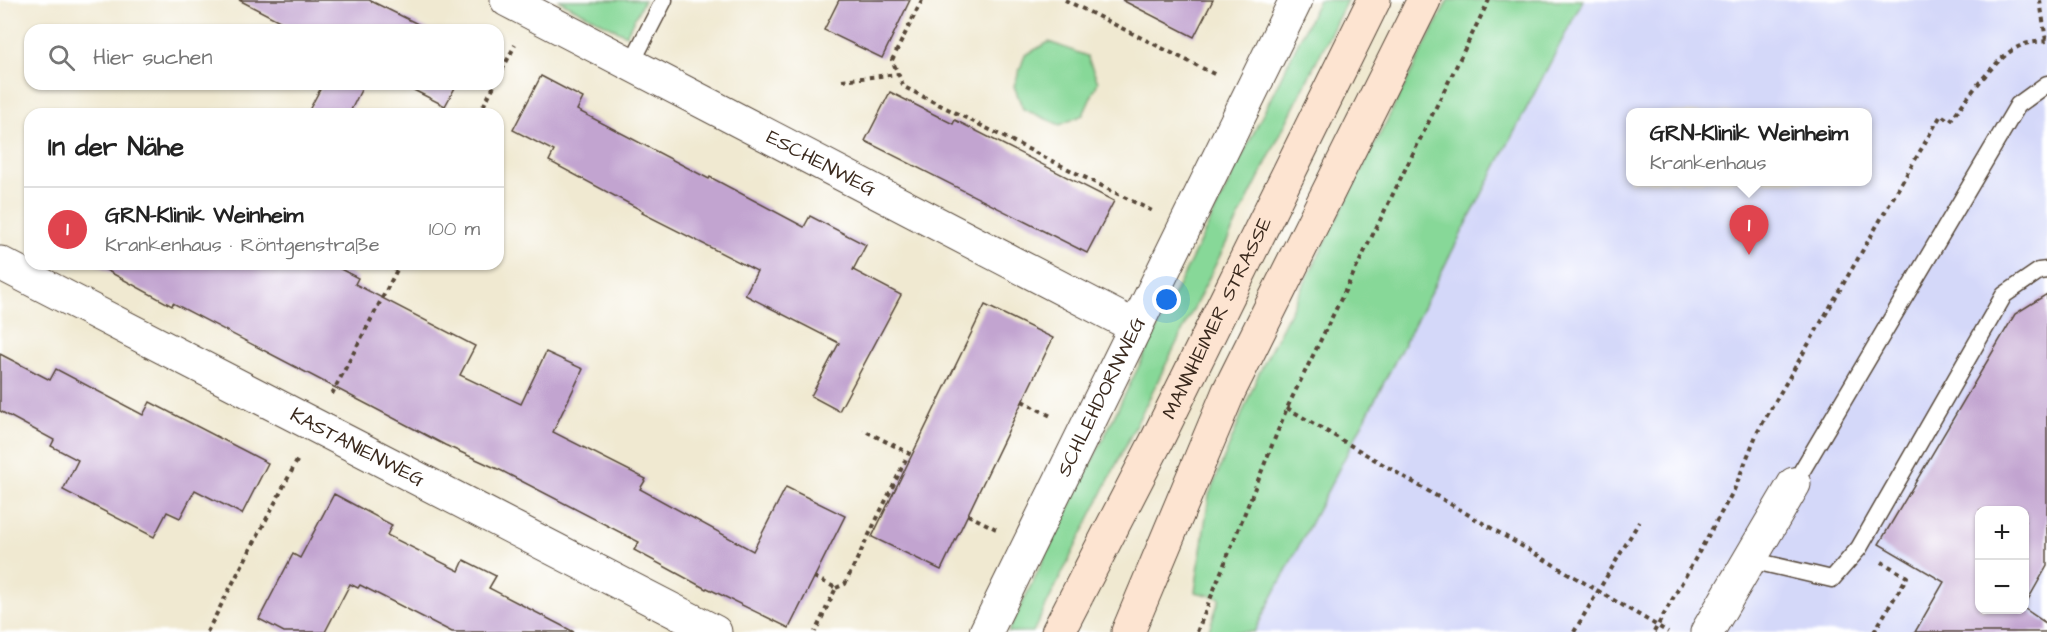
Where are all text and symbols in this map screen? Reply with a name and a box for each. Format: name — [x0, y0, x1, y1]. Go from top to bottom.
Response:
search box — [24, 24, 504, 90]
icon: search — [45, 41, 78, 74]
text: Hier suchen — [93, 42, 212, 73]
popup — [1626, 108, 1872, 186]
text: GRN-Klinik Weinheim — [1650, 118, 1848, 149]
street label: ESCHENWEG — [761, 123, 881, 203]
text: In der Nähe — [48, 129, 184, 165]
text: Krankenhaus — [1650, 149, 1766, 177]
text: GRN-Klinik Weinheim — [105, 200, 303, 231]
pin: 1 — [1730, 206, 1768, 255]
street label: MANNHEIMER STRASSE — [1155, 212, 1279, 424]
text: 1 — [66, 215, 69, 243]
text: 100 m — [429, 215, 480, 243]
text: Krankenhaus · Röntgenstraße — [105, 231, 380, 259]
your location — [1152, 285, 1181, 314]
street label: SCHLEHDORNWEG — [1050, 312, 1152, 481]
street label: KASTANIENWEG — [285, 401, 429, 494]
map controls — [1975, 506, 2029, 614]
button: + — [1975, 506, 2029, 560]
button: − — [1975, 560, 2029, 614]

